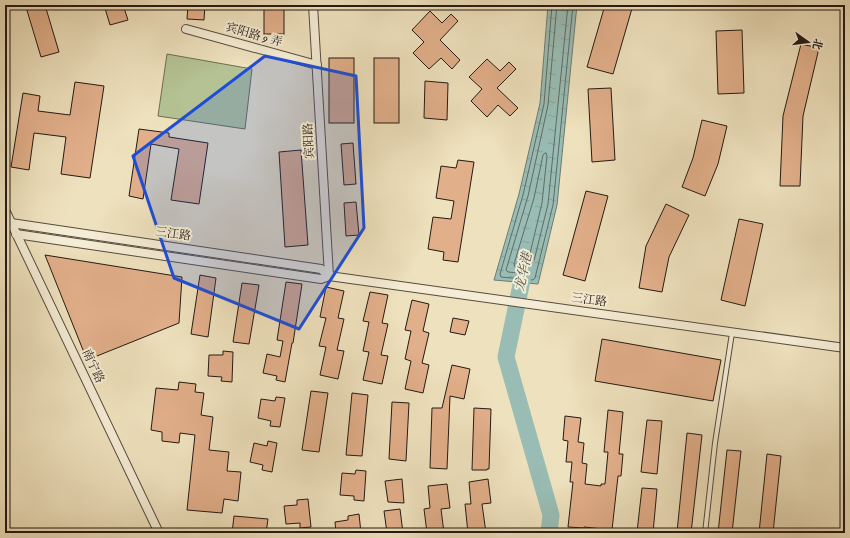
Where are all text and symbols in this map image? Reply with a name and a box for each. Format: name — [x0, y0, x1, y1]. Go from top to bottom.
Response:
street label: 宾阳路 9 弄 — [224, 20, 284, 50]
north arrow — [788, 22, 828, 62]
text: 北 — [809, 37, 825, 51]
street label: 宾阳路 — [301, 123, 317, 159]
street label: 三江路 — [154, 224, 192, 244]
water label: 龙华港 — [512, 249, 537, 293]
street label: 三江路 — [570, 290, 608, 310]
street label: 南宁路 — [79, 347, 107, 385]

